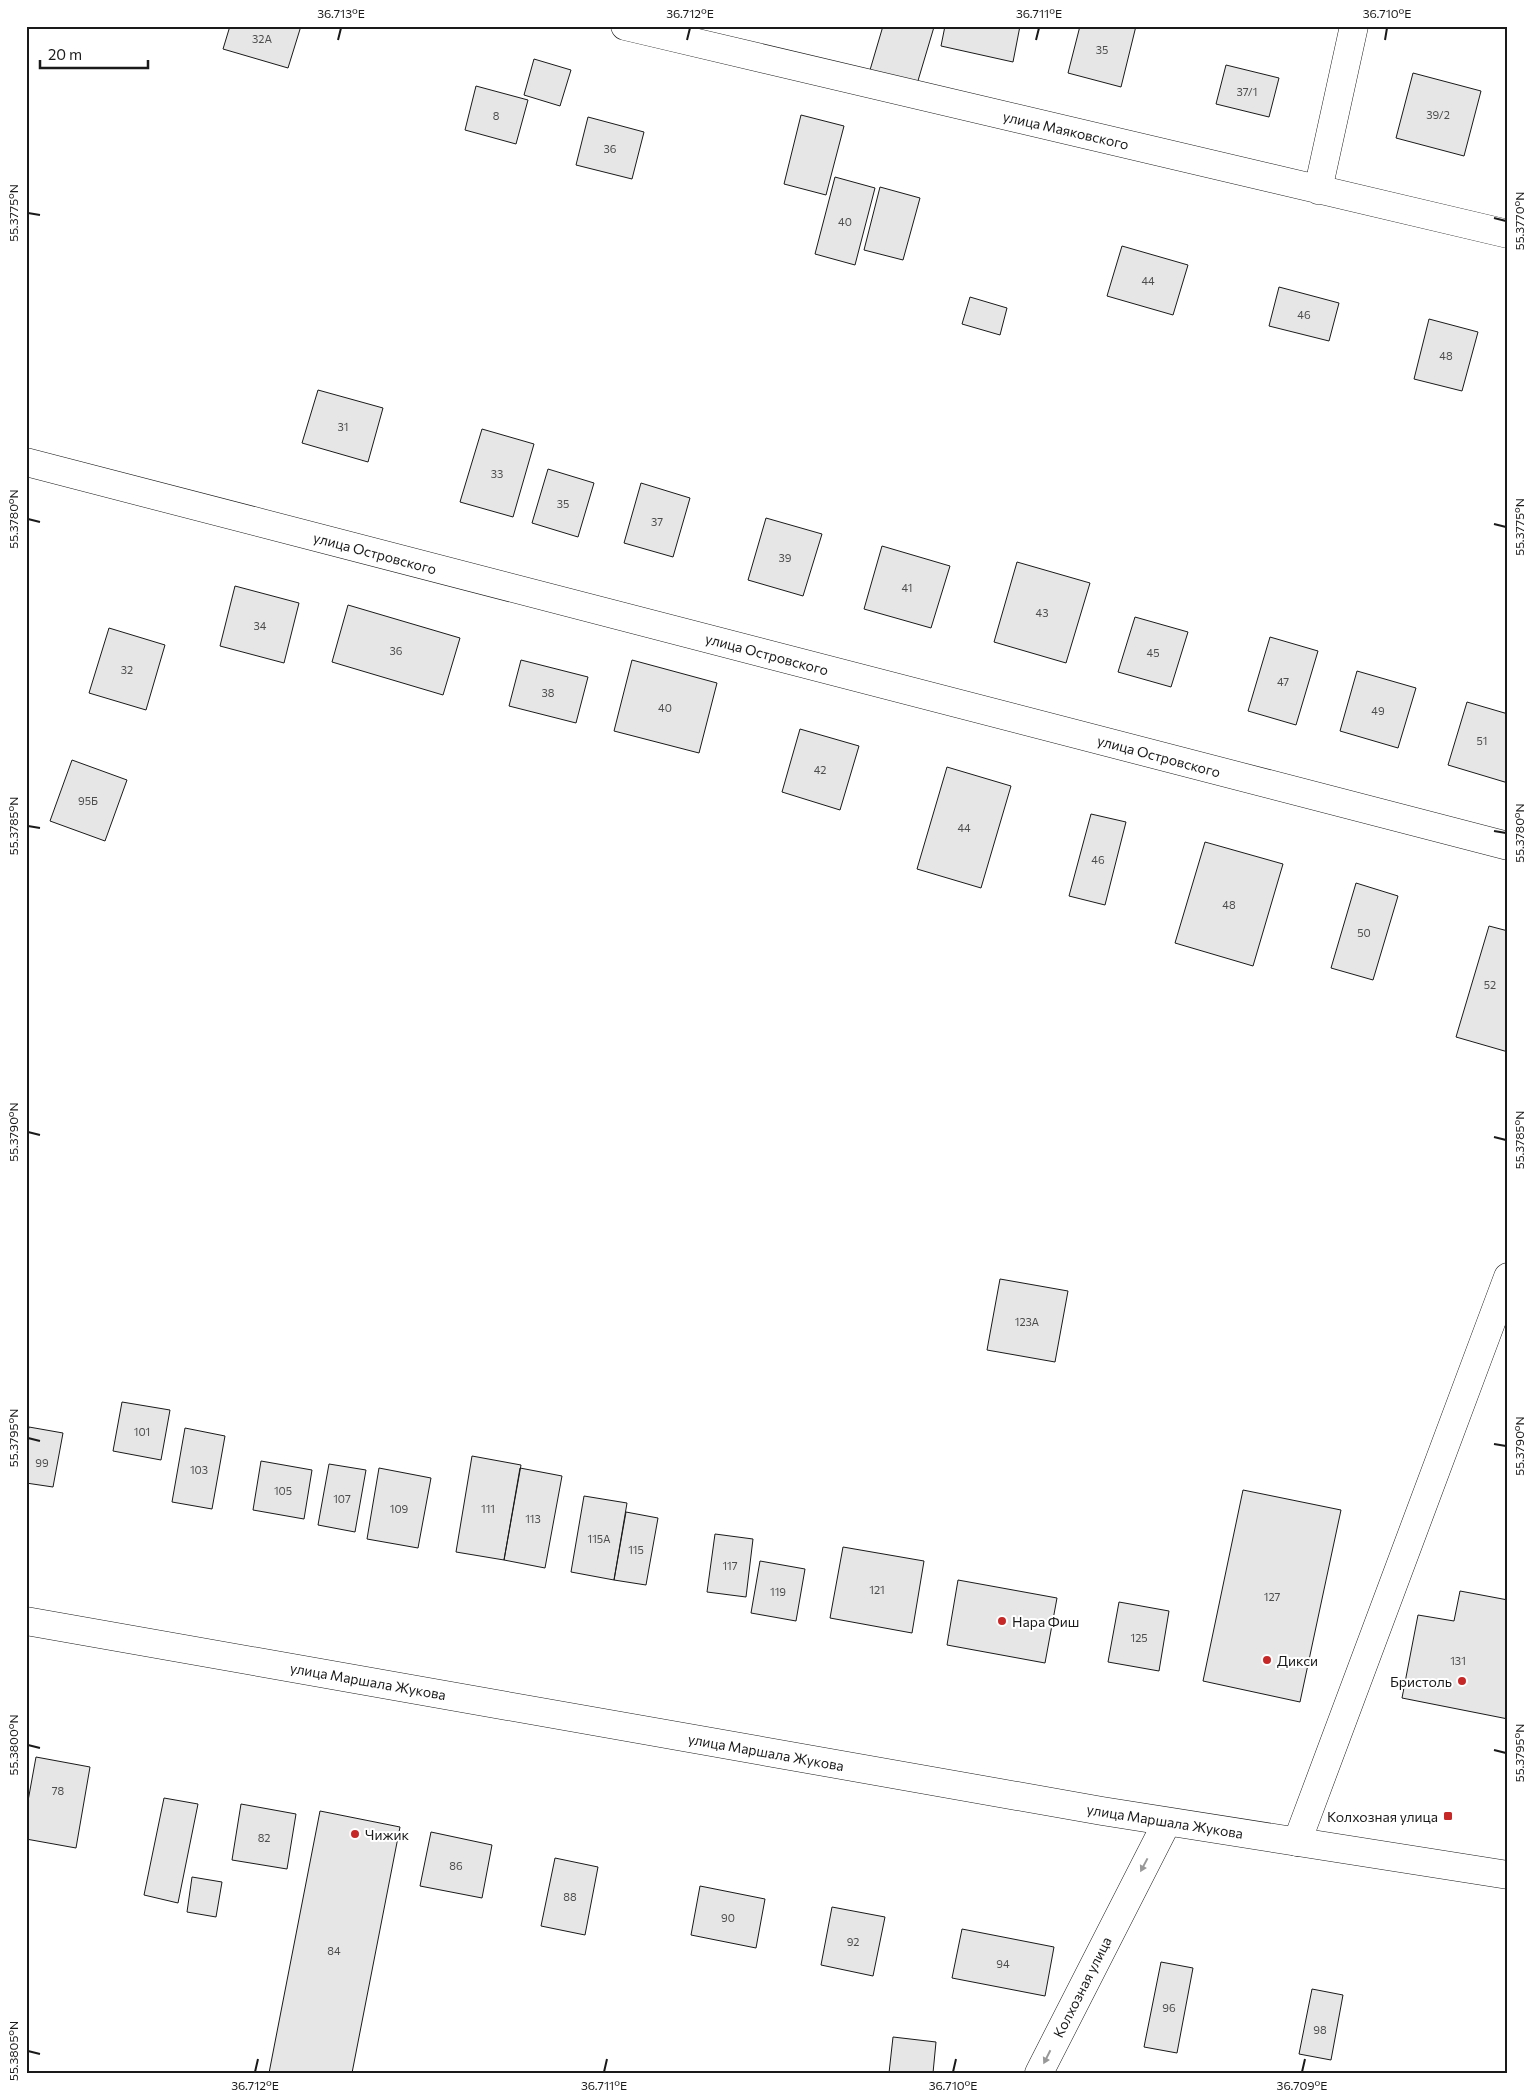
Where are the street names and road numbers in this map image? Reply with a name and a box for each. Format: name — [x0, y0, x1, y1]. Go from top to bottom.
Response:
street label: улица Маяковского — [1001, 107, 1131, 153]
street label: улица Островского — [312, 528, 438, 578]
street label: улица Островского — [704, 629, 830, 679]
street label: улица Островского — [1096, 731, 1222, 781]
street label: улица Маршала Жукова — [289, 1659, 447, 1703]
street label: улица Маршала Жукова — [687, 1730, 845, 1774]
street label: улица Маршала Жукова — [1086, 1800, 1244, 1842]
street label: Колхозная улица — [1049, 1934, 1115, 2040]

